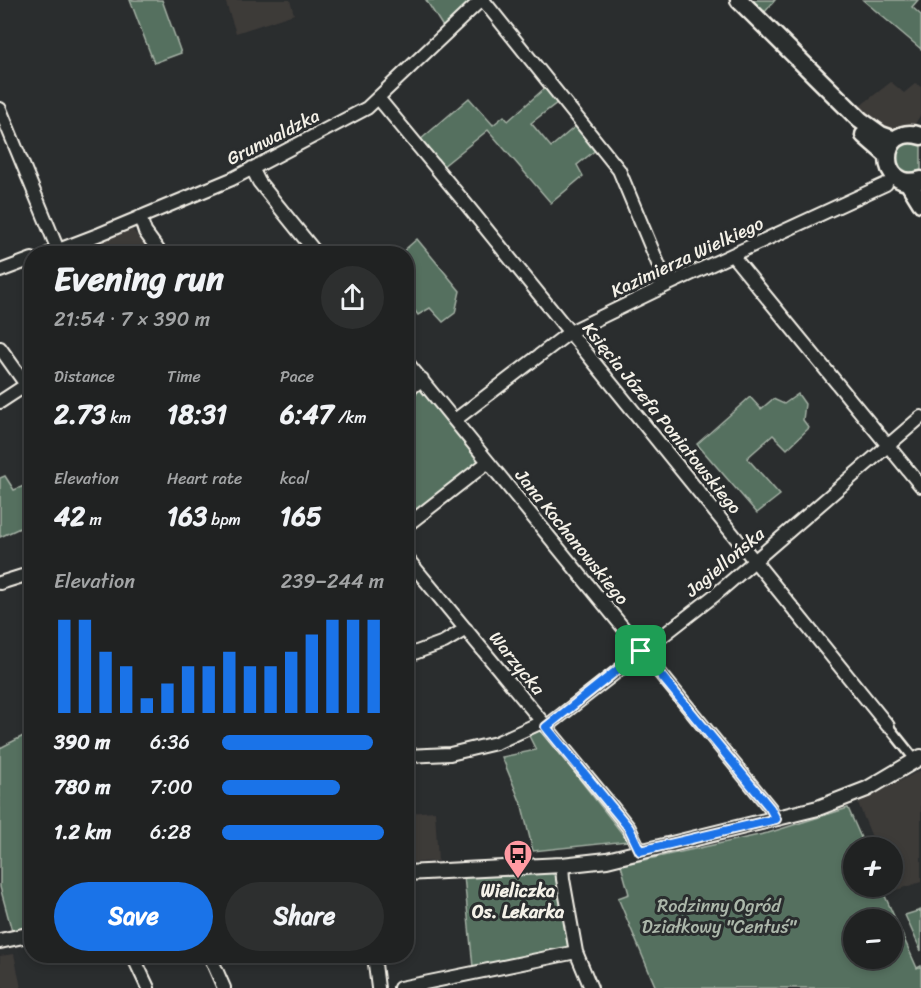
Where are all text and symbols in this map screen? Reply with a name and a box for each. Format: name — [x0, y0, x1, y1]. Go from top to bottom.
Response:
street label: Grunwaldzka — [221, 100, 325, 174]
street label: Kazimierza Wielkiego — [605, 207, 769, 307]
text: Evening run — [54, 250, 224, 308]
button: share — [321, 266, 384, 329]
text: 21:54 · 7 × 390 m — [54, 302, 210, 337]
street label: Księcia Józefa Poniatowskiego — [574, 315, 750, 522]
text: Distance — [54, 362, 115, 391]
text: Time — [167, 362, 201, 391]
text: Pace — [280, 362, 314, 391]
text: 2.73 — [54, 391, 106, 437]
text: 18:31 — [167, 391, 227, 437]
text: 6:47 — [280, 391, 334, 437]
text: km — [106, 403, 131, 432]
text: /km — [334, 403, 367, 432]
street label: Jana Kochanowskiego — [506, 461, 637, 612]
text: Elevation — [54, 464, 119, 493]
text: Heart rate — [167, 464, 242, 493]
text: kcal — [280, 464, 309, 493]
text: 42 — [54, 493, 85, 539]
text: 163 — [167, 493, 207, 539]
text: 165 — [280, 493, 322, 539]
text: m — [85, 505, 102, 534]
text: bpm — [207, 505, 241, 534]
street label: Jagiellońska — [677, 518, 773, 606]
text: Elevation — [54, 564, 135, 599]
text: 239–244 m — [281, 564, 384, 599]
street label: Warzycka — [481, 624, 554, 703]
pin — [615, 625, 666, 676]
icon: arrive — [624, 634, 657, 667]
text: 390 m — [54, 725, 110, 760]
text: 6:36 — [150, 725, 190, 760]
text: 780 m — [54, 770, 111, 805]
text: 7:00 — [150, 770, 193, 805]
text: 1.2 km — [54, 815, 111, 850]
text: 6:28 — [150, 815, 191, 850]
map controls — [843, 837, 903, 969]
button: + — [843, 837, 903, 897]
bus stop icon: Wieliczka Os. Lekarka — [502, 838, 534, 880]
place label: Wieliczka Os. Lekarka — [472, 875, 565, 928]
button: Save — [54, 882, 213, 951]
button: Share — [225, 882, 384, 951]
park label: Rodzinny Ogród Działkowy "Centuś" — [642, 890, 798, 943]
button: − — [843, 909, 903, 969]

